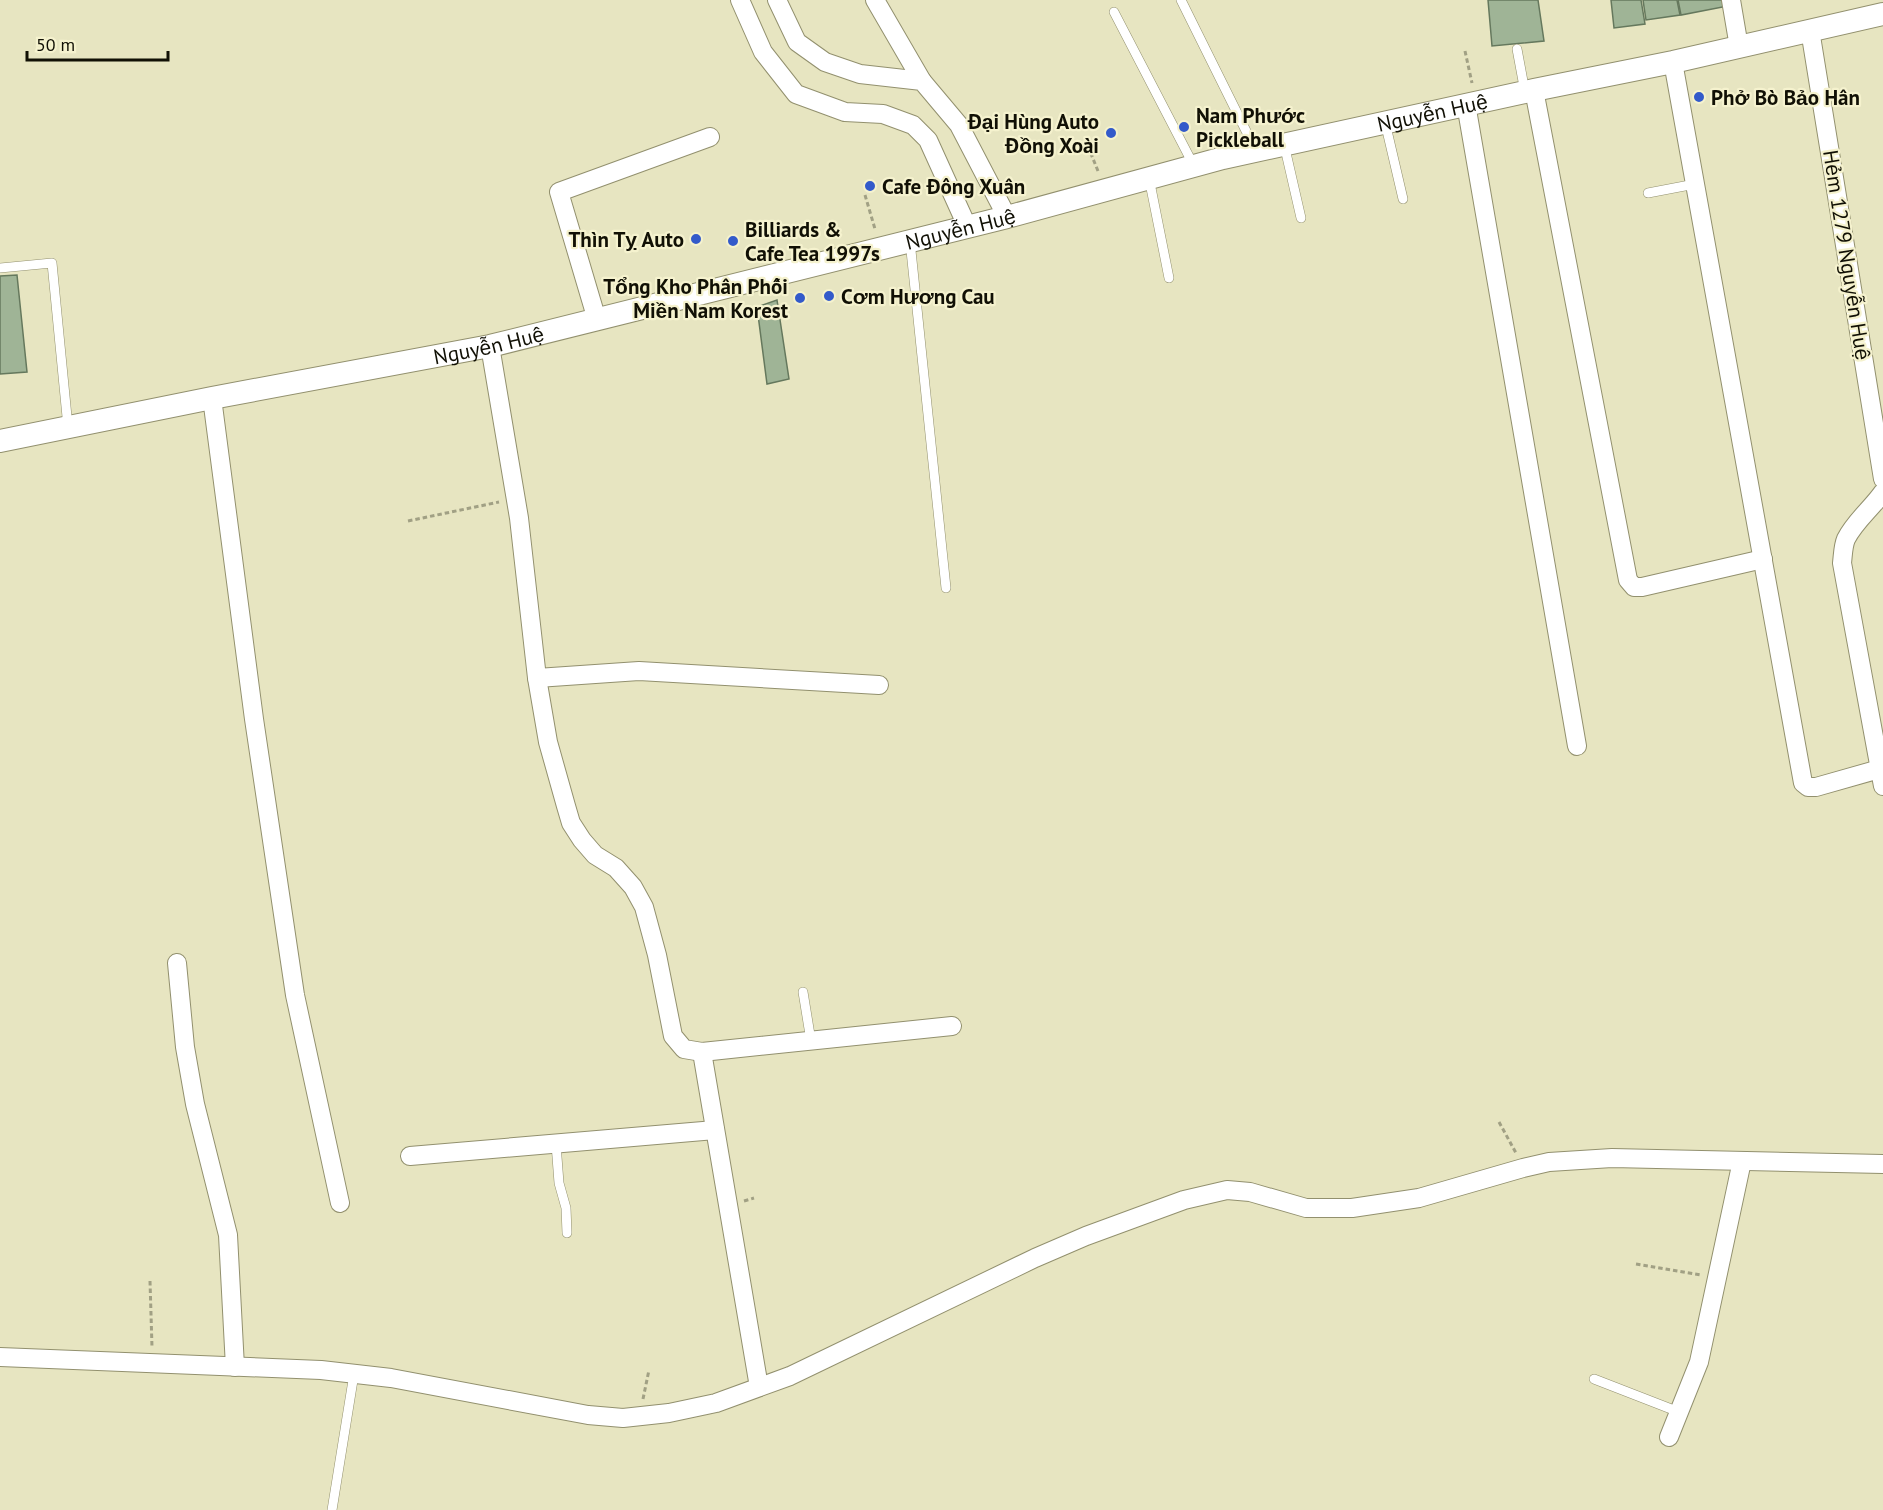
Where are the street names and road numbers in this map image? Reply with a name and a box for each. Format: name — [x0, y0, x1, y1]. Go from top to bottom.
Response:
street label: Nguyễn Huệ — [1374, 87, 1490, 137]
street label: Hẻm 1279 Nguyễn Huệ — [1817, 148, 1877, 362]
street label: Nguyễn Huệ — [903, 202, 1019, 255]
street label: Nguyễn Huệ — [431, 320, 547, 370]

